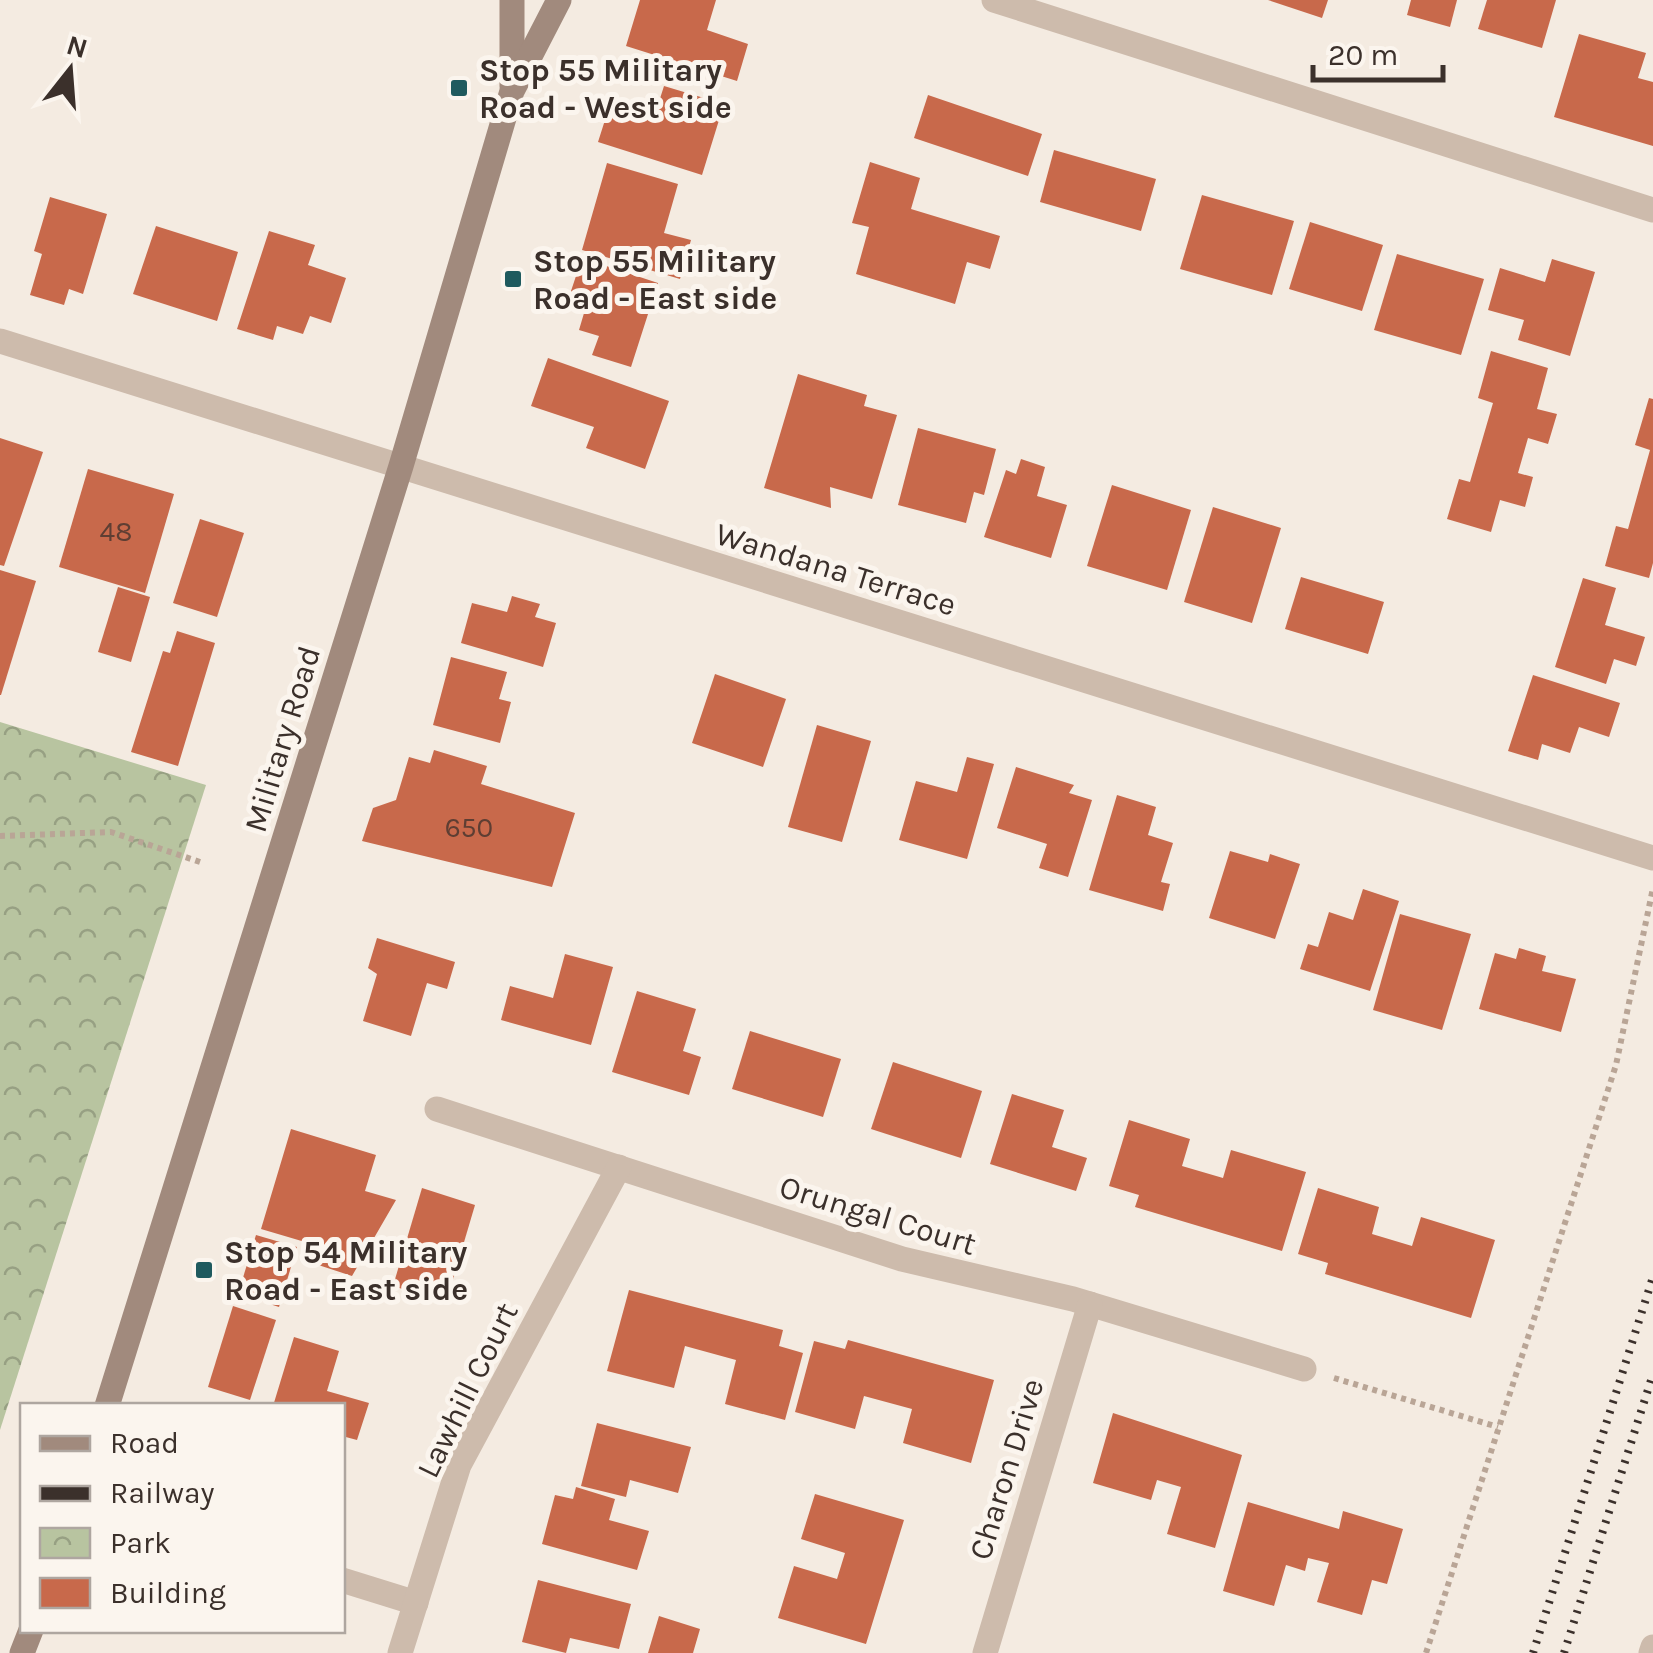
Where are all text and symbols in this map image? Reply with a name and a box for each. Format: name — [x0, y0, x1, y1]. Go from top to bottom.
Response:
north arrow — [20, 20, 120, 120]
scale bar — [1313, 20, 1443, 82]
text: N — [63, 28, 92, 65]
text: 20 m — [1328, 37, 1398, 73]
place label: Stop 55 Military Road - West side — [479, 52, 732, 126]
marker: Stop 55 Military Road - West side — [448, 77, 470, 99]
place label: Stop 55 Military Road - East side — [533, 243, 777, 317]
marker: Stop 55 Military Road - East side — [502, 268, 524, 290]
house number: 48 — [100, 515, 132, 548]
street label: Wandana Terrace — [711, 515, 961, 624]
street label: Military Road — [237, 642, 328, 837]
house number: 650 — [445, 811, 493, 844]
street label: Orungal Court — [775, 1168, 980, 1263]
place label: Stop 54 Military Road - East side — [224, 1234, 468, 1308]
marker: Stop 54 Military Road - East side — [193, 1259, 215, 1281]
street label: Lawhill Court — [409, 1297, 526, 1484]
street label: Charon Drive — [961, 1374, 1052, 1564]
legend — [20, 1403, 345, 1633]
text: Road — [110, 1425, 179, 1461]
text: Railway — [110, 1475, 214, 1511]
text: Park — [110, 1525, 171, 1561]
text: Building — [110, 1575, 226, 1611]

